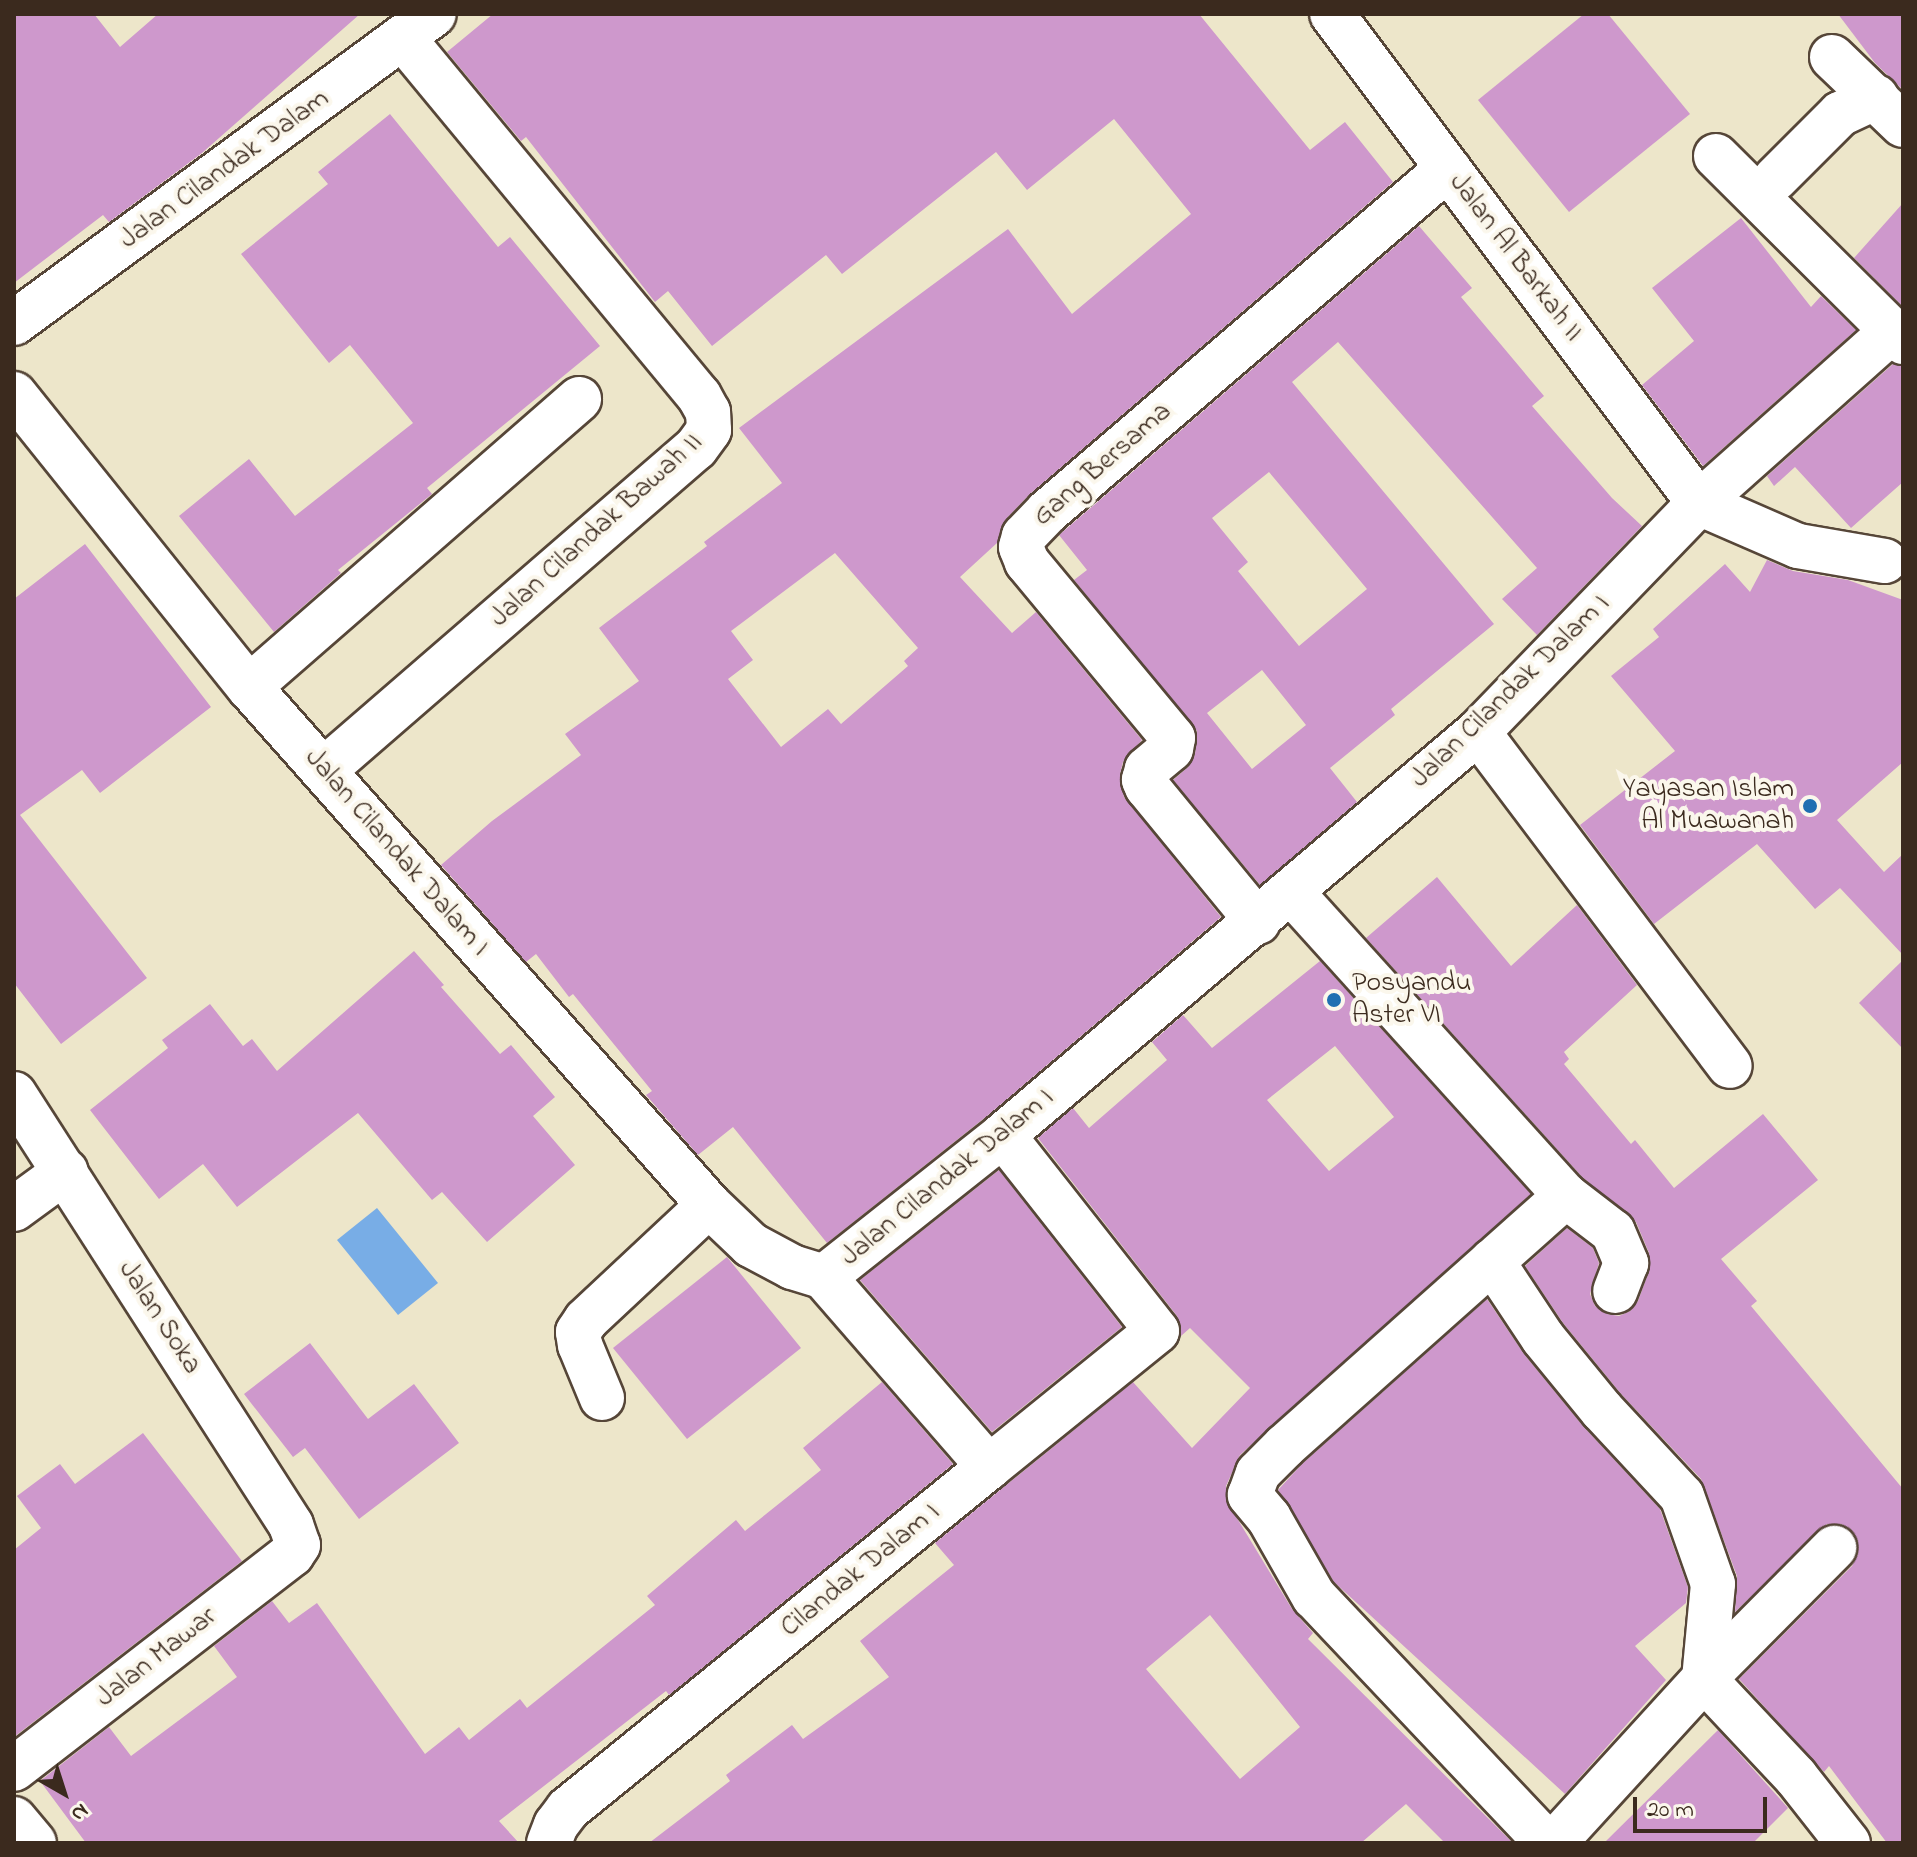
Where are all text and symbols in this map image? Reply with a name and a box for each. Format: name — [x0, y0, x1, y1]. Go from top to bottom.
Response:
street label: Jalan Cilandak Dalam — [114, 83, 336, 257]
street label: Jalan Al Barkah II — [1441, 167, 1589, 349]
street label: Gang Bersama — [1027, 396, 1179, 534]
street label: Jalan Cilandak Bawah II — [484, 427, 710, 635]
street label: Jalan Cilandak Dalam I — [1404, 588, 1618, 796]
street label: Jalan Cilandak Dalam I — [297, 742, 495, 964]
place label: Yayasan Islam Al Muawanah — [1623, 773, 1794, 839]
marker: Yayasan Islam Al Muawanah — [1801, 797, 1819, 815]
place label: Posyandu Aster VI — [1352, 967, 1472, 1033]
marker: Posyandu Aster VI — [1323, 989, 1345, 1011]
street label: Jalan Cilandak Dalam I — [835, 1082, 1061, 1274]
street label: Jalan Soka — [110, 1255, 208, 1381]
street label: Cilandak Dalam I — [775, 1497, 947, 1645]
street label: Jalan Mawar — [90, 1601, 224, 1715]
north arrow — [24, 1753, 104, 1833]
scale bar — [1637, 1781, 1771, 1831]
text: 20 m — [1647, 1793, 1694, 1828]
text: N — [63, 1795, 95, 1829]

